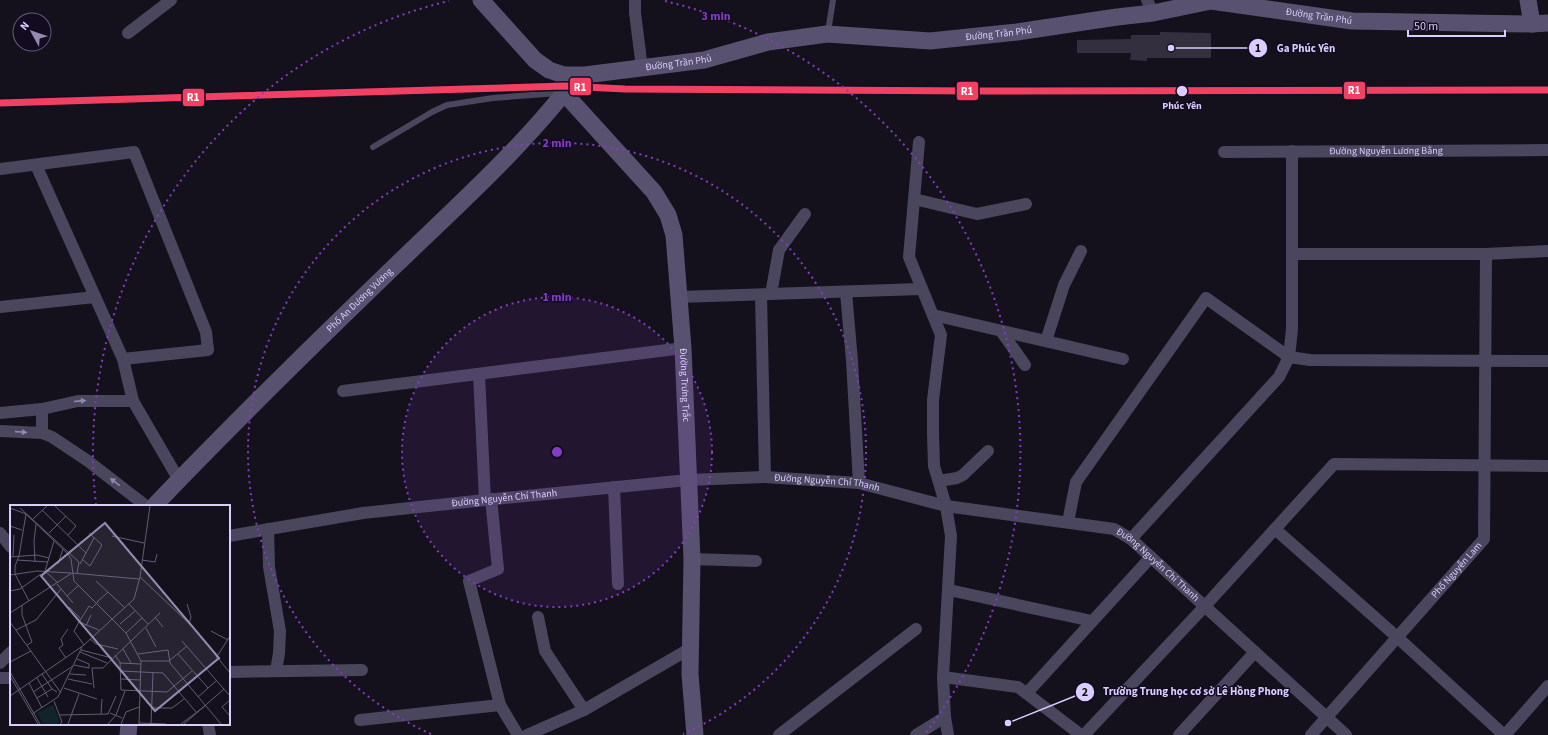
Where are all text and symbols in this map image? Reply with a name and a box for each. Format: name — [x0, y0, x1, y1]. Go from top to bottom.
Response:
street label: Đường Trần Phú — [1285, 5, 1353, 28]
text: 3 min — [701, 8, 731, 25]
north arrow — [12, 12, 52, 52]
scale bar — [1408, 12, 1505, 38]
text: N — [17, 18, 33, 34]
text: 50 m — [1414, 18, 1438, 35]
street label: Đường Trần Phú — [965, 23, 1033, 44]
callout: Ga Phúc Yên — [1248, 37, 1343, 60]
text: 1 — [1255, 40, 1261, 57]
text: Ga Phúc Yên — [1277, 41, 1335, 56]
street label: Đường Trần Phú — [644, 51, 713, 74]
line badge: R1 — [569, 77, 592, 96]
text: R1 — [574, 80, 586, 95]
line badge: R1 — [956, 81, 979, 101]
line badge: R1 — [1343, 81, 1366, 100]
text: R1 — [1348, 83, 1360, 98]
text: R1 — [961, 84, 973, 99]
marker: Phúc Yên — [1175, 84, 1189, 98]
line badge: R1 — [182, 88, 205, 107]
text: R1 — [187, 90, 199, 105]
place label: Phúc Yên — [1162, 99, 1202, 113]
text: 2 min — [542, 135, 572, 152]
street label: Đường Nguyễn Lương Bằng — [1329, 144, 1443, 158]
street label: Phố An Dương Vương — [323, 265, 396, 336]
text: 1 min — [542, 289, 572, 306]
street label: Đường Trưng Trắc — [676, 348, 693, 423]
one-way arrow — [74, 398, 86, 405]
one-way arrow — [15, 429, 27, 436]
centre of rings — [550, 445, 564, 459]
street label: Đường Nguyễn Chí Thanh — [774, 471, 881, 495]
one-way arrow — [110, 478, 121, 486]
street label: Đường Nguyễn Chí Thanh — [451, 486, 558, 511]
inset map — [10, 505, 230, 725]
street label: Đường Nguyễn Chí Thanh — [1113, 525, 1202, 605]
street label: Phố Nguyễn Lam — [1428, 539, 1485, 601]
callout: Trường Trung học cơ sở Lê Hồng Phong — [1075, 680, 1297, 703]
text: 2 — [1082, 684, 1088, 701]
text: Trường Trung học cơ sở Lê Hồng Phong — [1103, 684, 1289, 699]

